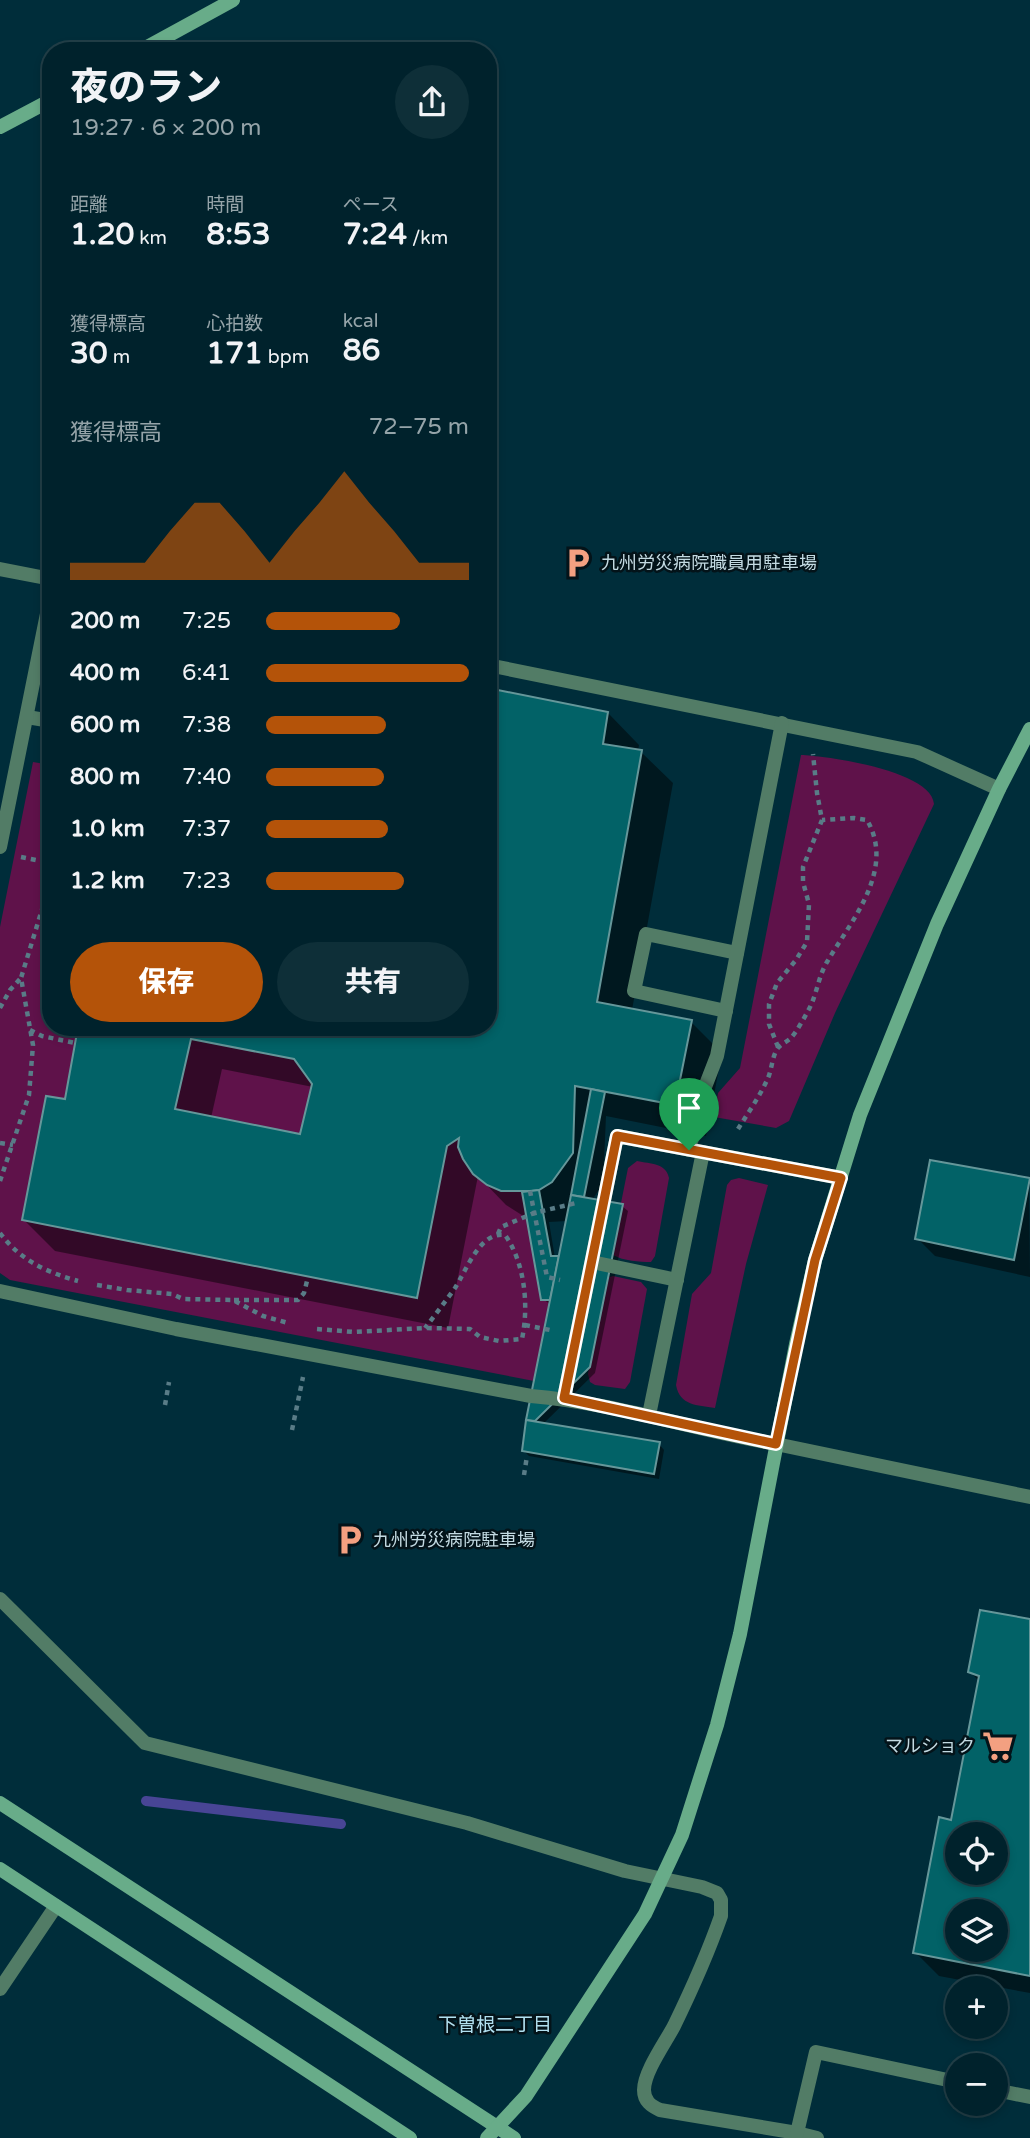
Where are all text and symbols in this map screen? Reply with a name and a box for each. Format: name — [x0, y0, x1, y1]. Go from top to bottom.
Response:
text: 夜のラン — [70, 65, 222, 111]
button: share — [395, 65, 469, 139]
text: 19:27 · 6 × 200 m — [70, 114, 261, 142]
text: 距離 — [70, 194, 108, 216]
text: 時間 — [206, 194, 244, 216]
text: ペース — [343, 194, 399, 216]
text: 1.20 — [70, 216, 134, 253]
text: 8:53 — [206, 216, 271, 253]
text: 7:24 — [343, 216, 407, 253]
text: km — [134, 227, 167, 249]
text: /km — [407, 227, 448, 249]
text: kcal — [343, 310, 378, 332]
text: 獲得標高 — [70, 313, 146, 335]
text: 心拍数 — [206, 313, 263, 335]
text: 86 — [343, 332, 380, 369]
text: 30 — [70, 335, 108, 372]
text: 171 — [206, 335, 263, 372]
text: m — [108, 346, 130, 368]
text: bpm — [263, 346, 309, 368]
text: 72–75 m — [369, 413, 469, 441]
text: 獲得標高 — [70, 419, 162, 447]
parking icon: 九州労災病院職員用駐車場 — [561, 546, 595, 580]
place label: 九州労災病院職員用駐車場 — [601, 552, 817, 574]
text: 200 m — [70, 607, 140, 635]
text: 7:25 — [182, 607, 231, 635]
text: 400 m — [70, 659, 140, 687]
text: 6:41 — [182, 659, 231, 687]
text: 600 m — [70, 711, 140, 739]
text: 7:38 — [182, 711, 231, 739]
text: 800 m — [70, 763, 140, 791]
text: 7:40 — [182, 763, 231, 791]
text: 1.0 km — [70, 815, 145, 843]
text: 7:37 — [182, 815, 231, 843]
text: 1.2 km — [70, 867, 145, 895]
text: 7:23 — [182, 867, 231, 895]
button: 保存 — [70, 942, 263, 1022]
button: 共有 — [277, 942, 469, 1022]
pin — [659, 1078, 719, 1150]
icon: arrive — [670, 1089, 708, 1127]
parking icon: 九州労災病院駐車場 — [333, 1523, 367, 1557]
place label: 九州労災病院駐車場 — [373, 1529, 535, 1551]
supermarket icon: マルショク — [981, 1729, 1015, 1763]
place label: マルショク — [885, 1735, 975, 1757]
map controls — [945, 1822, 1008, 2116]
button: locate — [945, 1822, 1008, 1885]
button: layers — [945, 1899, 1008, 1962]
button: + — [945, 1976, 1008, 2039]
district label: 下曽根二丁目 — [438, 2014, 552, 2036]
button: − — [945, 2053, 1008, 2116]

